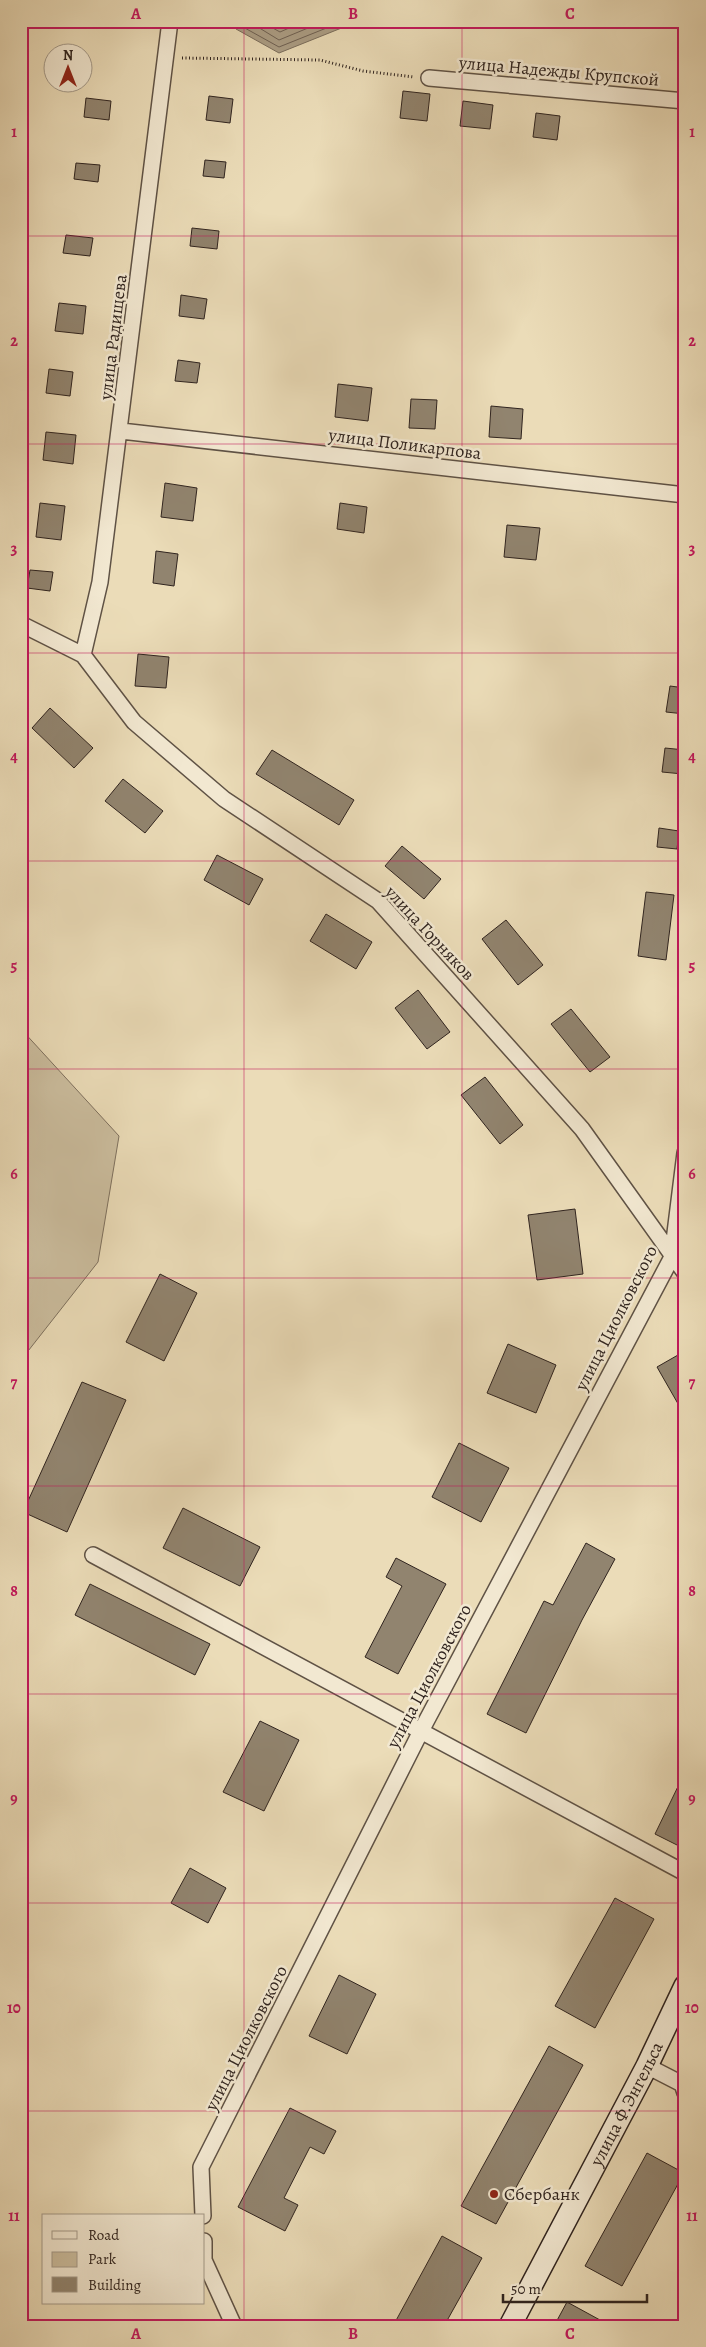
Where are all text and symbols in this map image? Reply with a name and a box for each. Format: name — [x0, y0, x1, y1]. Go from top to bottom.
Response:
text: A — [130, 3, 142, 25]
text: B — [348, 3, 358, 25]
text: C — [565, 3, 575, 25]
north arrow — [42, 42, 92, 92]
text: N — [63, 46, 73, 65]
street label: улица Надежды Крупской — [457, 50, 660, 92]
text: 1 — [11, 121, 17, 143]
text: 1 — [689, 121, 695, 143]
street label: улица Радищева — [93, 272, 133, 402]
text: 2 — [10, 330, 18, 352]
text: 2 — [688, 330, 696, 352]
street label: улица Поликарпова — [326, 423, 483, 465]
text: 3 — [11, 538, 18, 560]
text: 3 — [689, 538, 696, 560]
text: 4 — [10, 746, 18, 768]
text: 4 — [688, 746, 696, 768]
street label: улица Горняков — [379, 880, 480, 986]
text: 5 — [11, 955, 18, 977]
text: 5 — [689, 955, 696, 977]
text: 6 — [10, 1163, 18, 1185]
text: 6 — [688, 1163, 696, 1185]
street label: улица Циолковского — [569, 1241, 663, 1396]
text: 7 — [11, 1372, 18, 1394]
text: 7 — [689, 1372, 696, 1394]
text: 8 — [10, 1580, 18, 1602]
text: 8 — [688, 1580, 696, 1602]
street label: улица Циолковского — [380, 1600, 477, 1753]
text: 9 — [10, 1788, 18, 1810]
text: 9 — [688, 1788, 696, 1810]
street label: улица Циолковского — [199, 1961, 293, 2116]
text: 10 — [7, 1997, 21, 2019]
text: 10 — [685, 1997, 699, 2019]
street label: улица Ф.Энгельса — [584, 2037, 669, 2171]
place label: Сбербанк — [504, 2182, 580, 2206]
marker: Сбербанк — [488, 2188, 500, 2200]
text: 11 — [8, 2205, 20, 2227]
text: 11 — [686, 2205, 698, 2227]
legend — [42, 2214, 205, 2304]
text: Road — [88, 2225, 120, 2245]
text: Park — [88, 2249, 117, 2269]
scale bar — [503, 2272, 647, 2304]
text: Building — [88, 2275, 141, 2295]
text: 50 m — [511, 2279, 541, 2299]
text: A — [130, 2323, 142, 2345]
text: B — [348, 2323, 358, 2345]
text: C — [565, 2323, 575, 2345]

